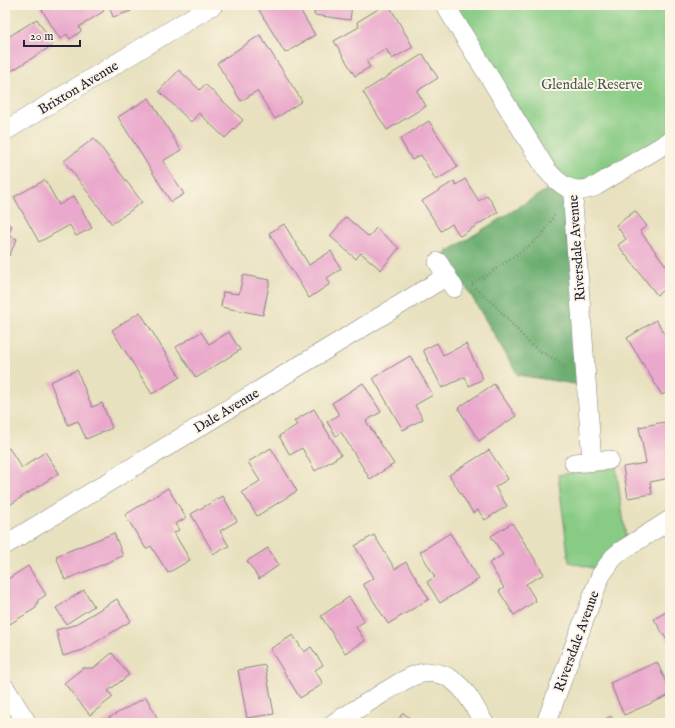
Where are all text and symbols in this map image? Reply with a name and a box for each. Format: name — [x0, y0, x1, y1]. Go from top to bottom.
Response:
scale bar — [24, 22, 80, 48]
text: 20 m — [30, 29, 53, 44]
street label: Brixton Avenue — [35, 57, 122, 119]
park label: Glendale Reserve — [541, 76, 643, 94]
street label: Riversdale Avenue — [564, 194, 590, 302]
street label: Dale Avenue — [190, 384, 263, 437]
street label: Riversdale Avenue — [550, 588, 604, 694]

